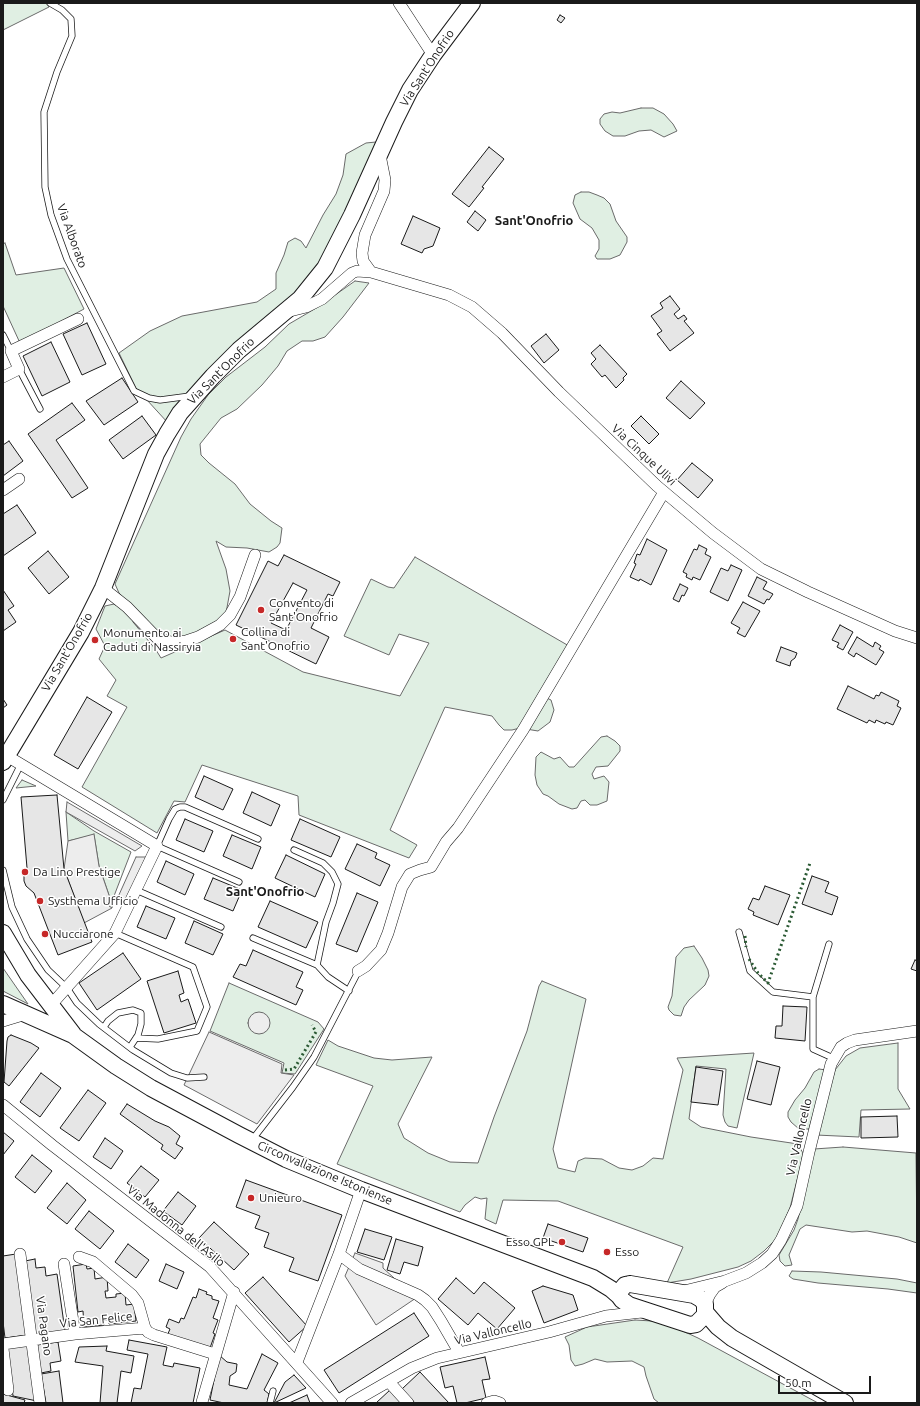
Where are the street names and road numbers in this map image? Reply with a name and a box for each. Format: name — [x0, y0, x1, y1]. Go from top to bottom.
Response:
street label: Via Sant'Onofrio — [397, 27, 457, 109]
street label: Via Alborato — [54, 202, 90, 270]
street label: Via Sant'Onofrio — [184, 334, 258, 408]
street label: Via Cinque Ulivi — [609, 421, 679, 489]
street label: Via Sant'Onofrio — [39, 610, 95, 694]
street label: Via Valloncello — [783, 1097, 815, 1177]
street label: Circonvallazione Istoniense — [255, 1138, 395, 1208]
street label: Via Madonna dell'Asilo — [124, 1182, 228, 1270]
street label: Via Pagano — [33, 1295, 55, 1357]
street label: Via San Felice — [59, 1309, 133, 1331]
street label: Via Valloncello — [453, 1316, 533, 1348]

